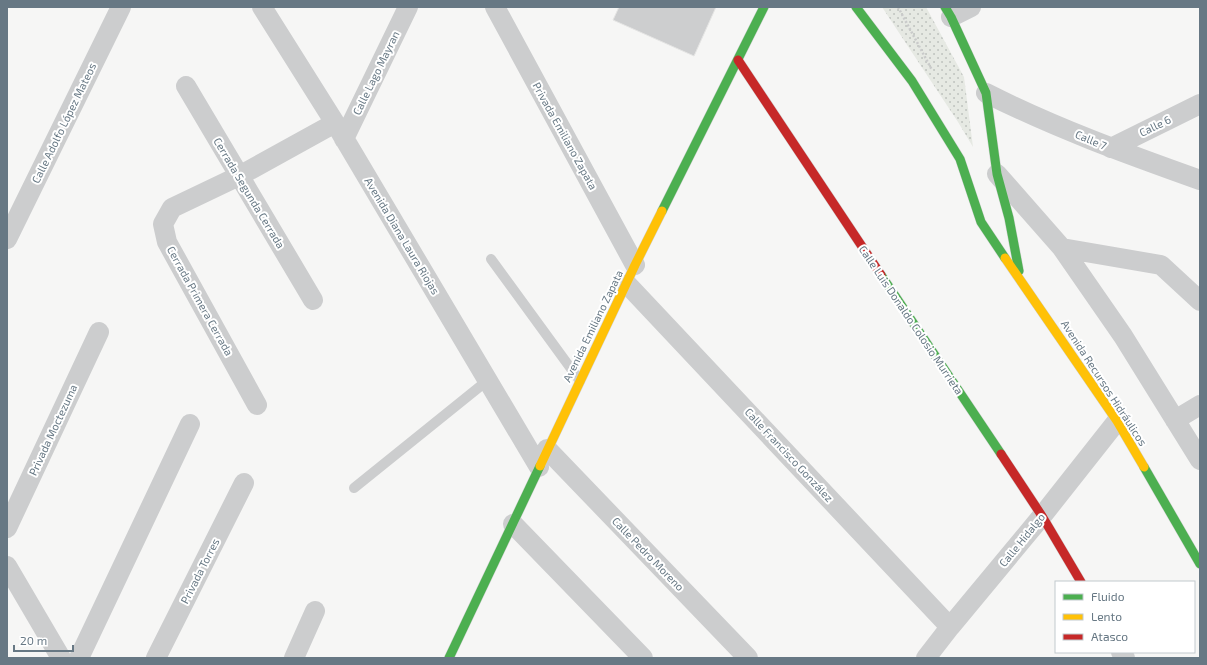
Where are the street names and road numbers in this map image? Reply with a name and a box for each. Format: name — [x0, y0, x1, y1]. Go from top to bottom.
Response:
street label: Calle Lago Mayran — [350, 29, 402, 117]
street label: Calle Adolfo López Mateos — [29, 60, 99, 185]
street label: Privada Emiliano Zapata — [530, 80, 600, 192]
street label: Calle 6 — [1137, 112, 1173, 139]
street label: Calle 7 — [1074, 127, 1109, 152]
street label: Cerrada Segunda Cerrada — [211, 135, 288, 250]
street label: Avenida Diana Laura Riojas — [361, 175, 443, 297]
street label: Calle Luis Donaldo Colosio Murrieta — [857, 243, 966, 397]
street label: Cerrada Primera Cerrada — [165, 244, 236, 358]
street label: Avenida Emiliano Zapata — [560, 268, 625, 384]
street label: Avenida Recursos Hidráulicos — [1059, 318, 1150, 448]
street label: Privada Moctezuma — [26, 382, 79, 477]
street label: Calle Francisco González — [743, 405, 836, 505]
street label: Calle Hidalgo — [996, 510, 1047, 569]
street label: Calle Pedro Moreno — [610, 514, 687, 593]
street label: Privada Torres — [178, 536, 222, 606]

